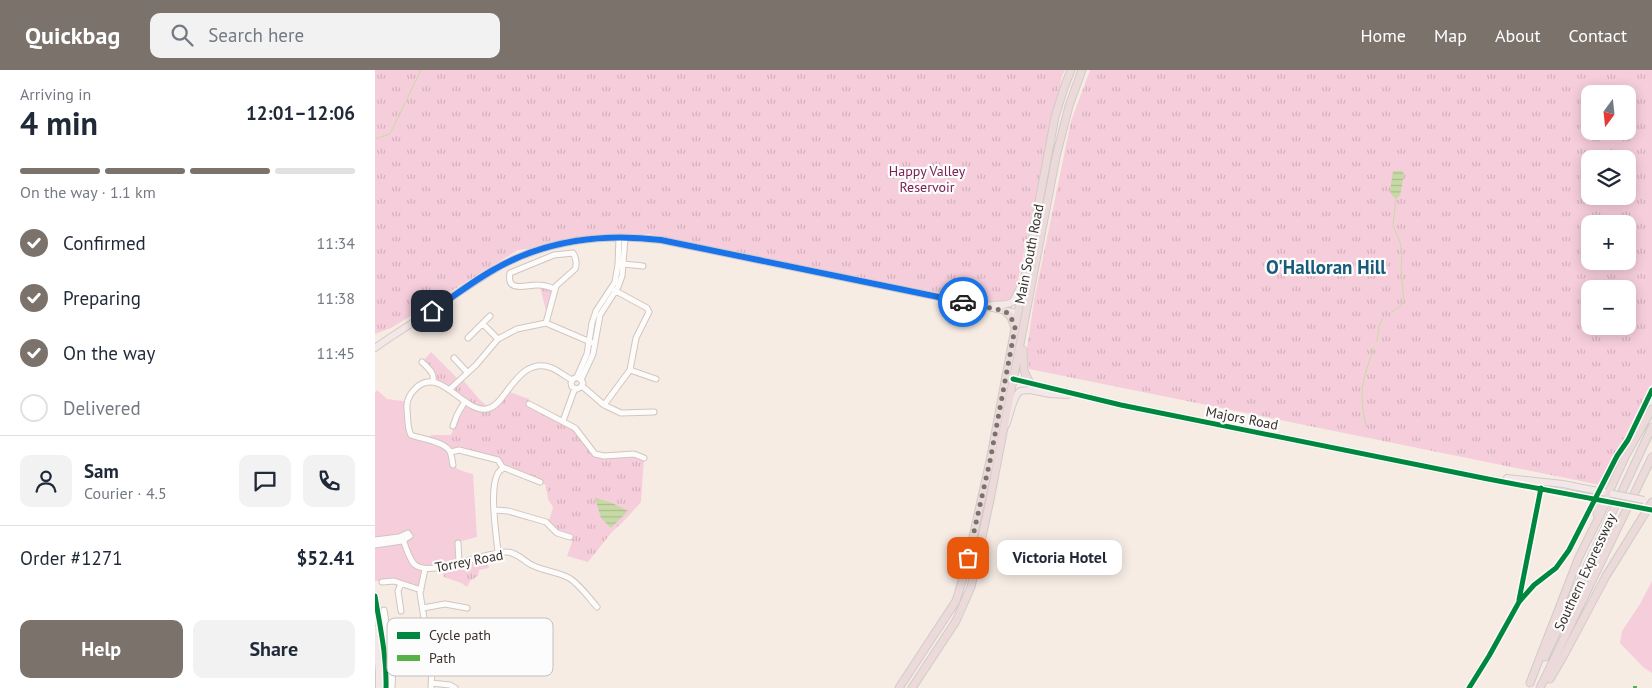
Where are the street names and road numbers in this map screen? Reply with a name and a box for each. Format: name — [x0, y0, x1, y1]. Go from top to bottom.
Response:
street label: Main South Road — [1010, 202, 1048, 306]
street label: Majors Road — [1204, 402, 1280, 434]
street label: Southern Expressway — [1550, 510, 1620, 634]
street label: Torrey Road — [433, 546, 505, 576]

